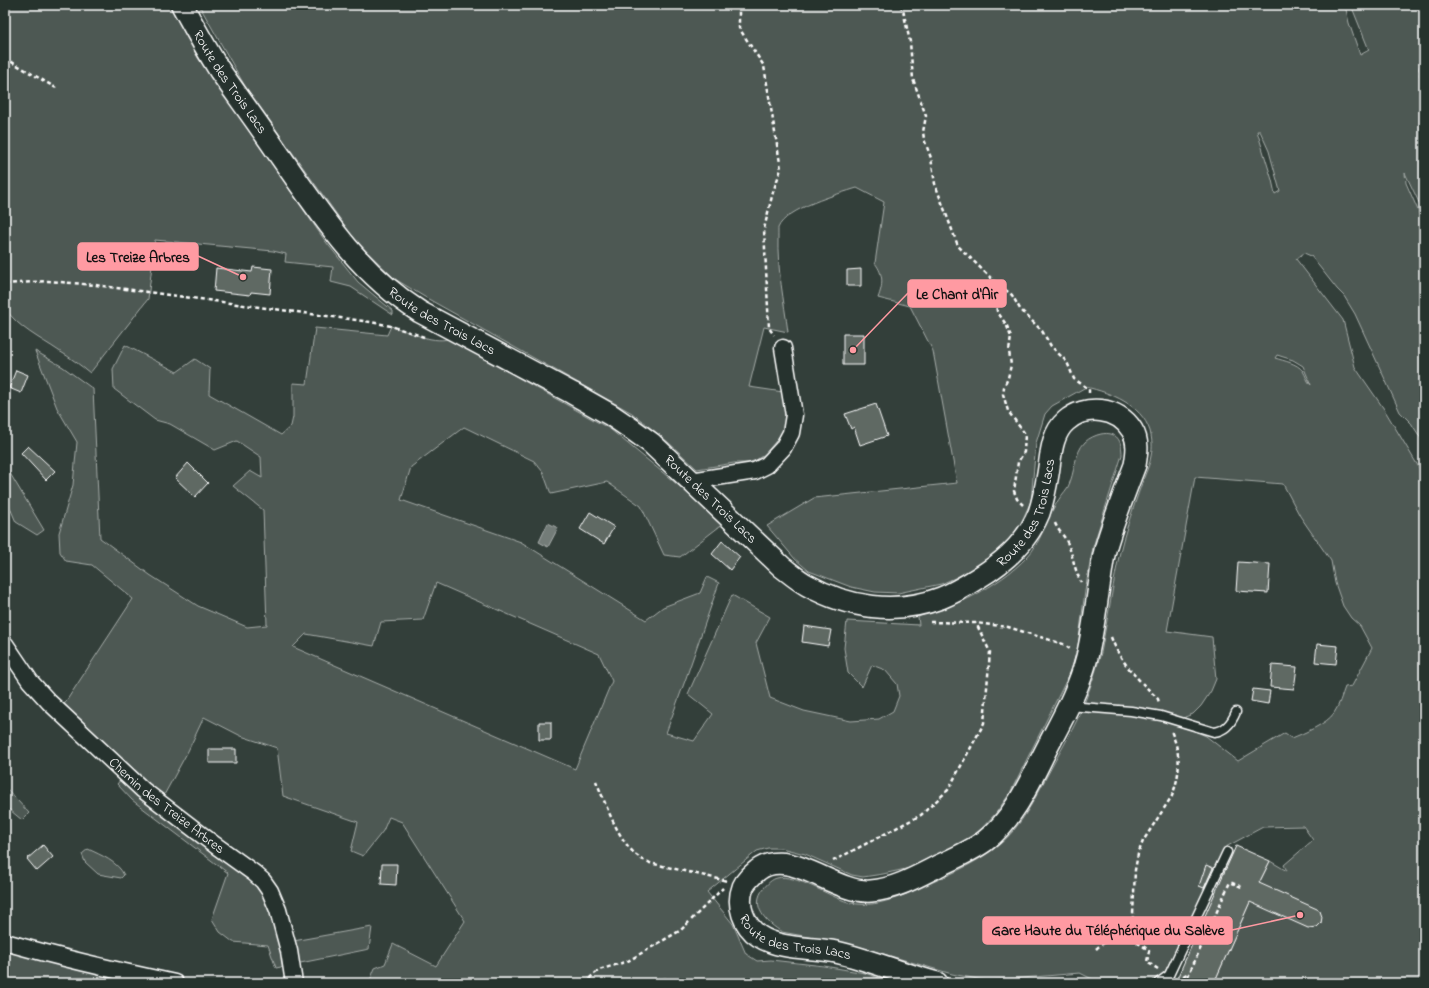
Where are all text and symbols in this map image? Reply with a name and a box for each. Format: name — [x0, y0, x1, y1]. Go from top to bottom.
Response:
street label: Route des Trois Lacs — [187, 26, 272, 138]
callout: Les Treize Arbres — [78, 243, 198, 270]
text: Les Treize Arbres — [86, 247, 190, 269]
callout: Le Chant d'Air — [908, 280, 1006, 307]
street label: Route des Trois Lacs — [383, 282, 499, 361]
text: Le Chant d'Air — [916, 284, 998, 306]
street label: Route des Trois Lacs — [659, 450, 762, 549]
street label: Route des Trois Lacs — [992, 458, 1061, 572]
street label: Chemin des Treize Arbres — [104, 752, 229, 859]
street label: Route des Trois Lacs — [733, 911, 854, 966]
callout: Gare Haute du Téléphérique du Salève — [983, 917, 1232, 944]
text: Gare Haute du Téléphérique du Salève — [992, 920, 1226, 942]

